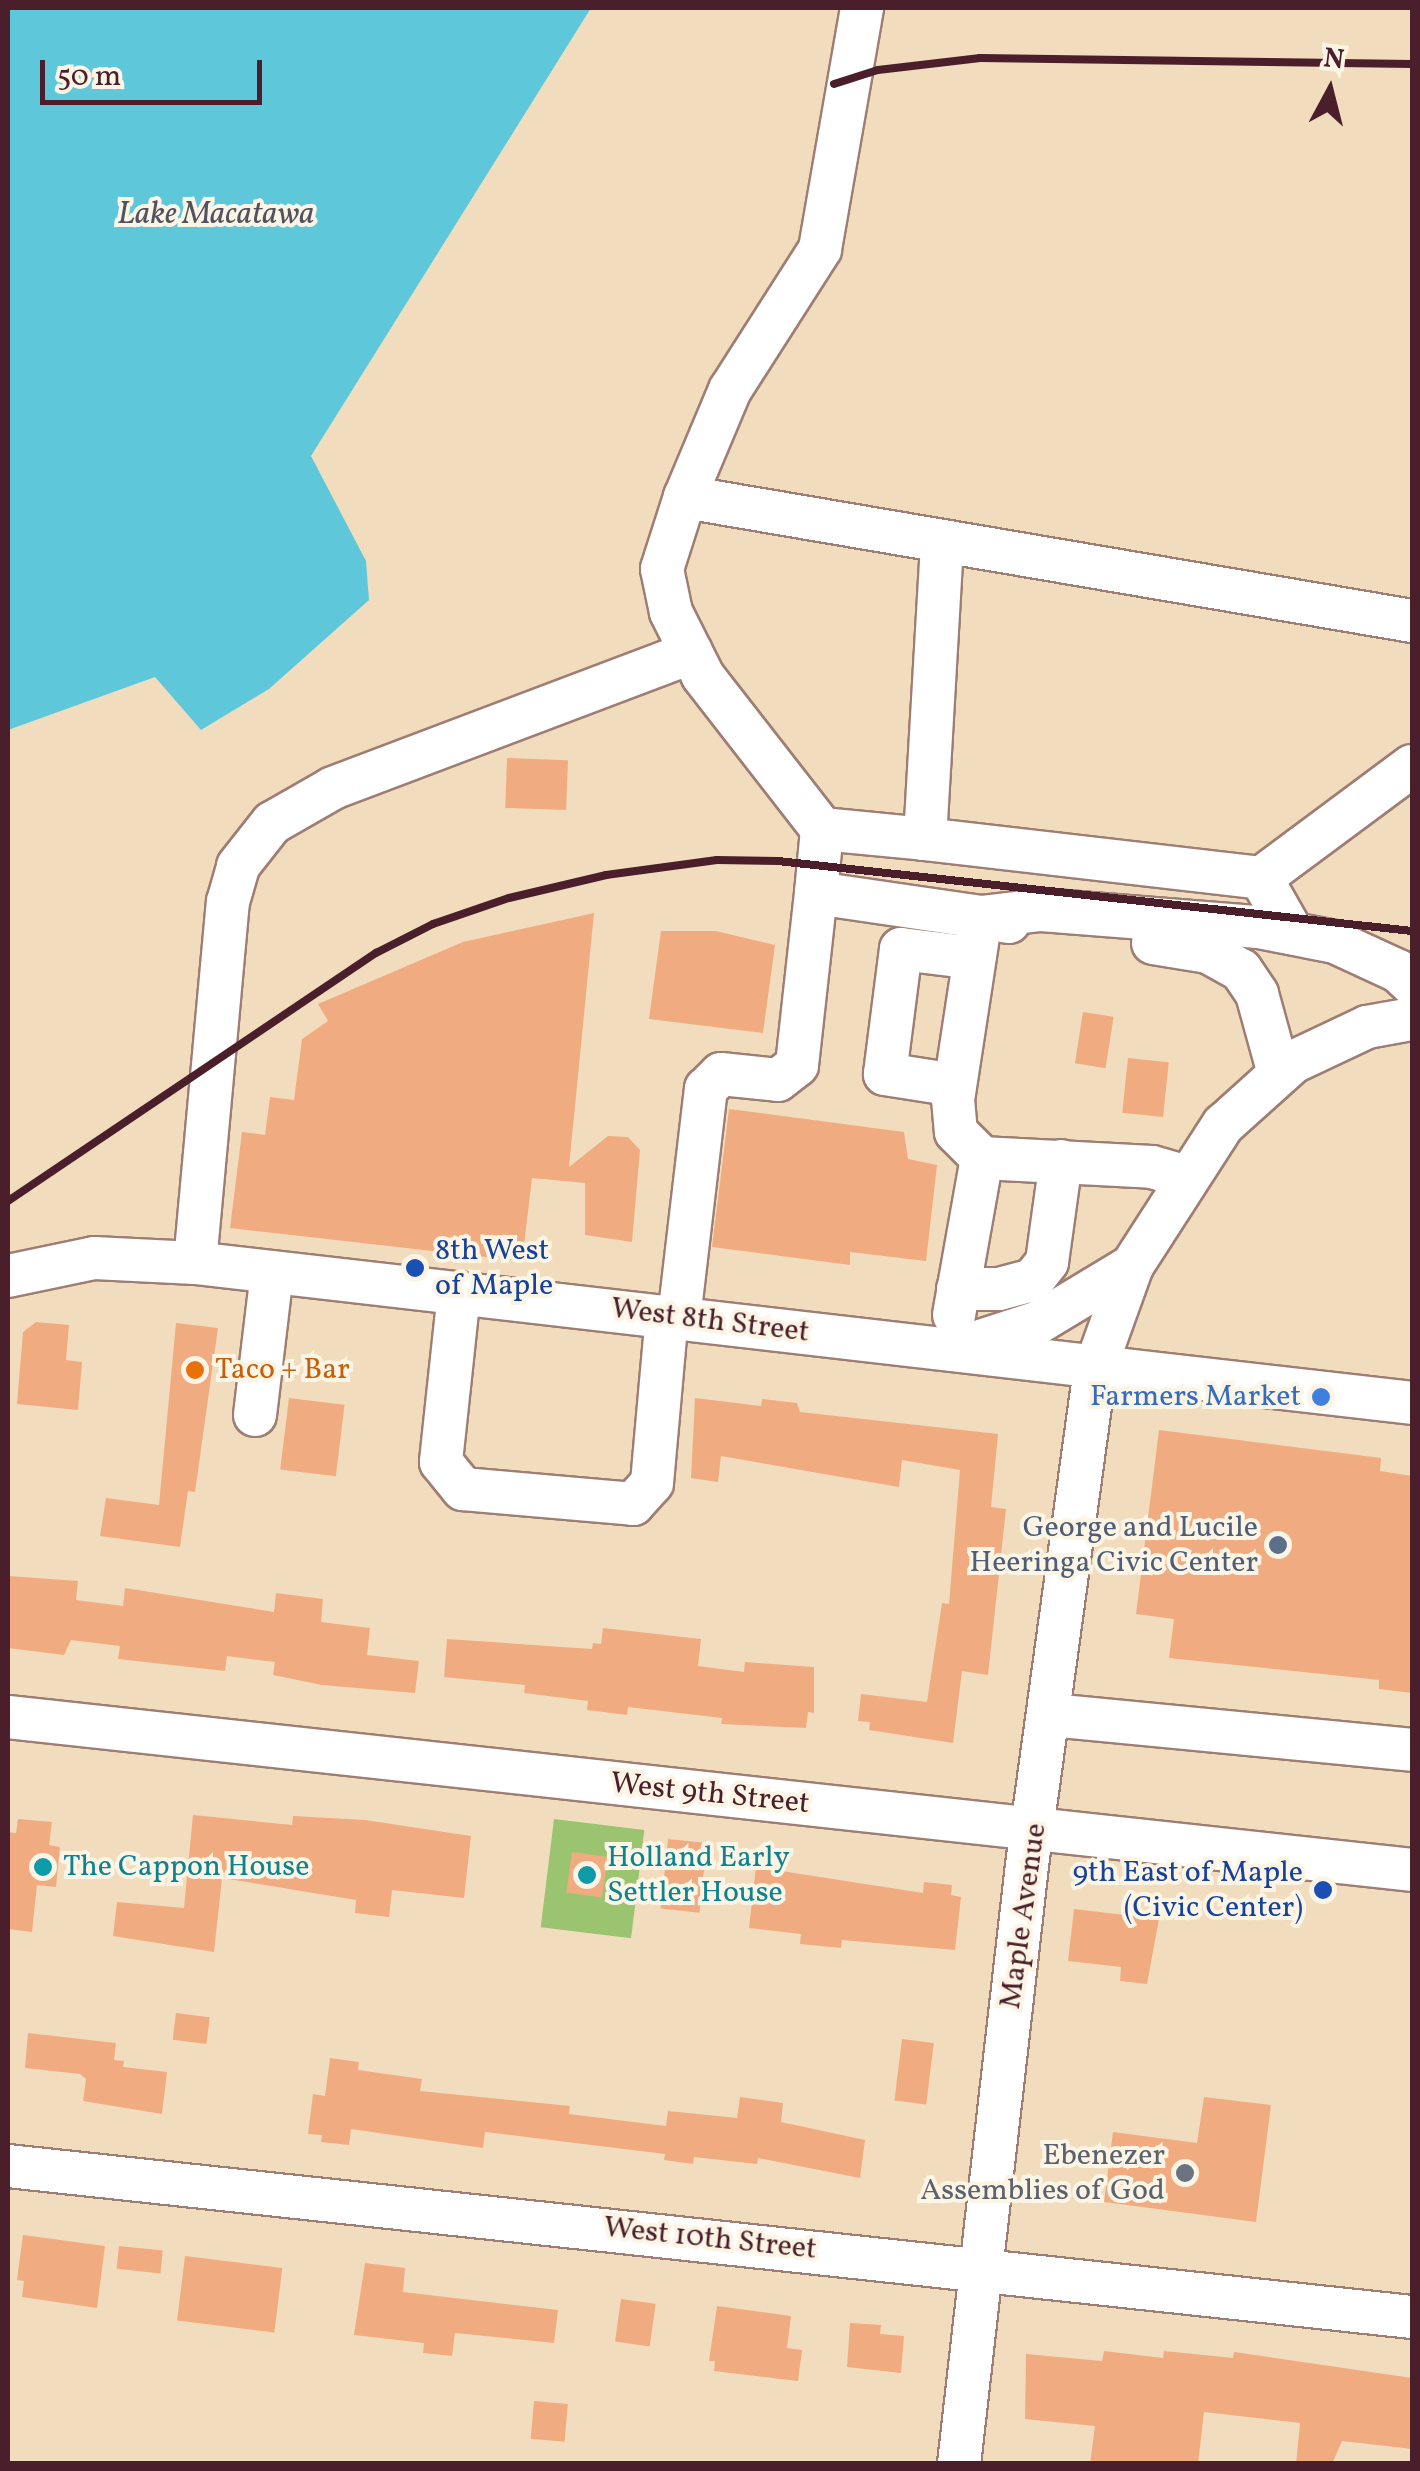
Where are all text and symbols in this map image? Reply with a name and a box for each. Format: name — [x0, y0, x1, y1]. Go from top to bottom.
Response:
text: N — [1321, 39, 1346, 80]
scale bar — [45, 40, 268, 102]
north arrow — [1280, 40, 1380, 140]
text: 50 m — [57, 56, 121, 98]
water label: Lake Macatawa — [118, 196, 314, 234]
place label: 8th West of Maple — [435, 1233, 550, 1304]
marker: 8th West of Maple — [404, 1257, 426, 1279]
street label: West 8th Street — [609, 1291, 811, 1351]
place label: Taco + Bar — [215, 1352, 350, 1388]
marker: Taco + Bar — [184, 1359, 206, 1381]
place label: Farmers Market — [1090, 1379, 1301, 1415]
marker: Farmers Market — [1310, 1386, 1332, 1408]
place label: George and Lucile Heeringa Civic Center — [970, 1510, 1258, 1580]
marker: George and Lucile Heeringa Civic Center — [1267, 1534, 1289, 1556]
street label: West 9th Street — [609, 1766, 811, 1822]
street label: Maple Avenue — [993, 1821, 1055, 2011]
place label: Holland Early Settler House — [607, 1840, 790, 1910]
place label: The Cappon House — [63, 1849, 309, 1885]
place label: 9th East of Maple (Civic Center) — [1076, 1855, 1303, 1926]
marker: The Cappon House — [32, 1856, 54, 1878]
marker: Holland Early Settler House — [576, 1864, 598, 1886]
marker: 9th East of Maple (Civic Center) — [1312, 1879, 1334, 1901]
place label: Ebenezer Assemblies of God — [923, 2138, 1165, 2208]
marker: Ebenezer Assemblies of God — [1174, 2162, 1196, 2184]
street label: West 10th Street — [602, 2210, 818, 2268]

